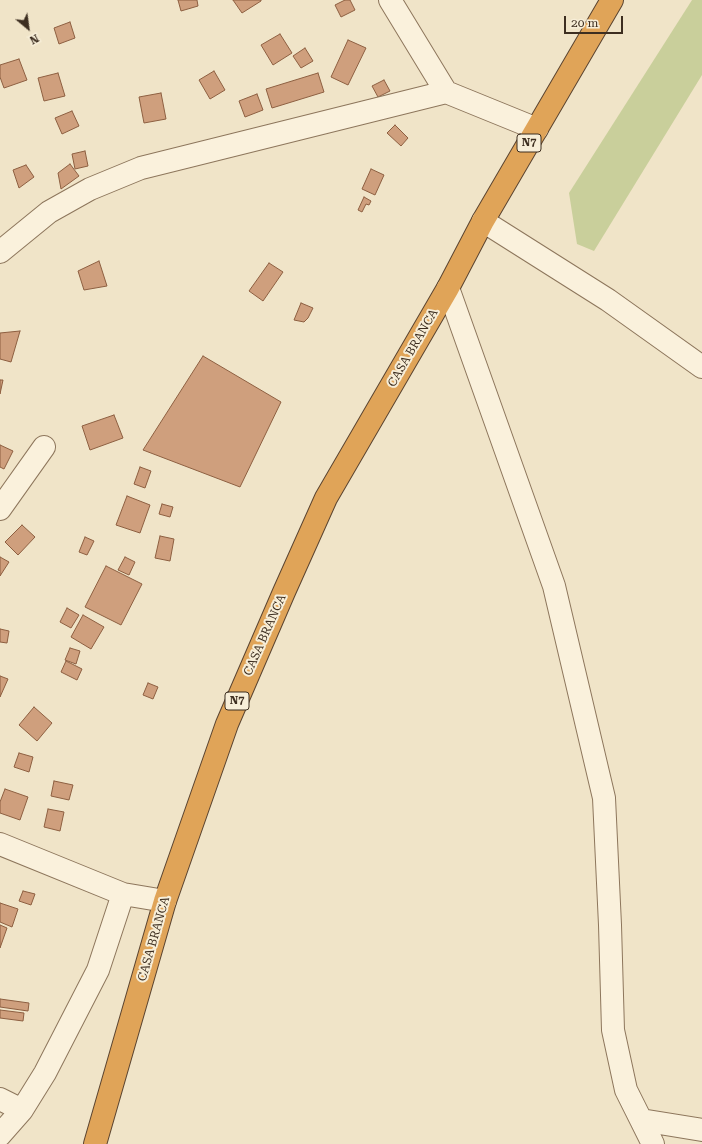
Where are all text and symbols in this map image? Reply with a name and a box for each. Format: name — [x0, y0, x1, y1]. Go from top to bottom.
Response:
north arrow — [8, 8, 48, 48]
scale bar — [566, 8, 625, 34]
text: 20 m — [571, 16, 598, 30]
text: N — [27, 31, 41, 47]
road number: N7 — [517, 134, 541, 152]
street label: CASA BRANCA — [385, 307, 441, 389]
street label: CASA BRANCA — [241, 592, 289, 678]
road number: N7 — [225, 692, 249, 710]
street label: CASA BRANCA — [135, 895, 173, 983]

